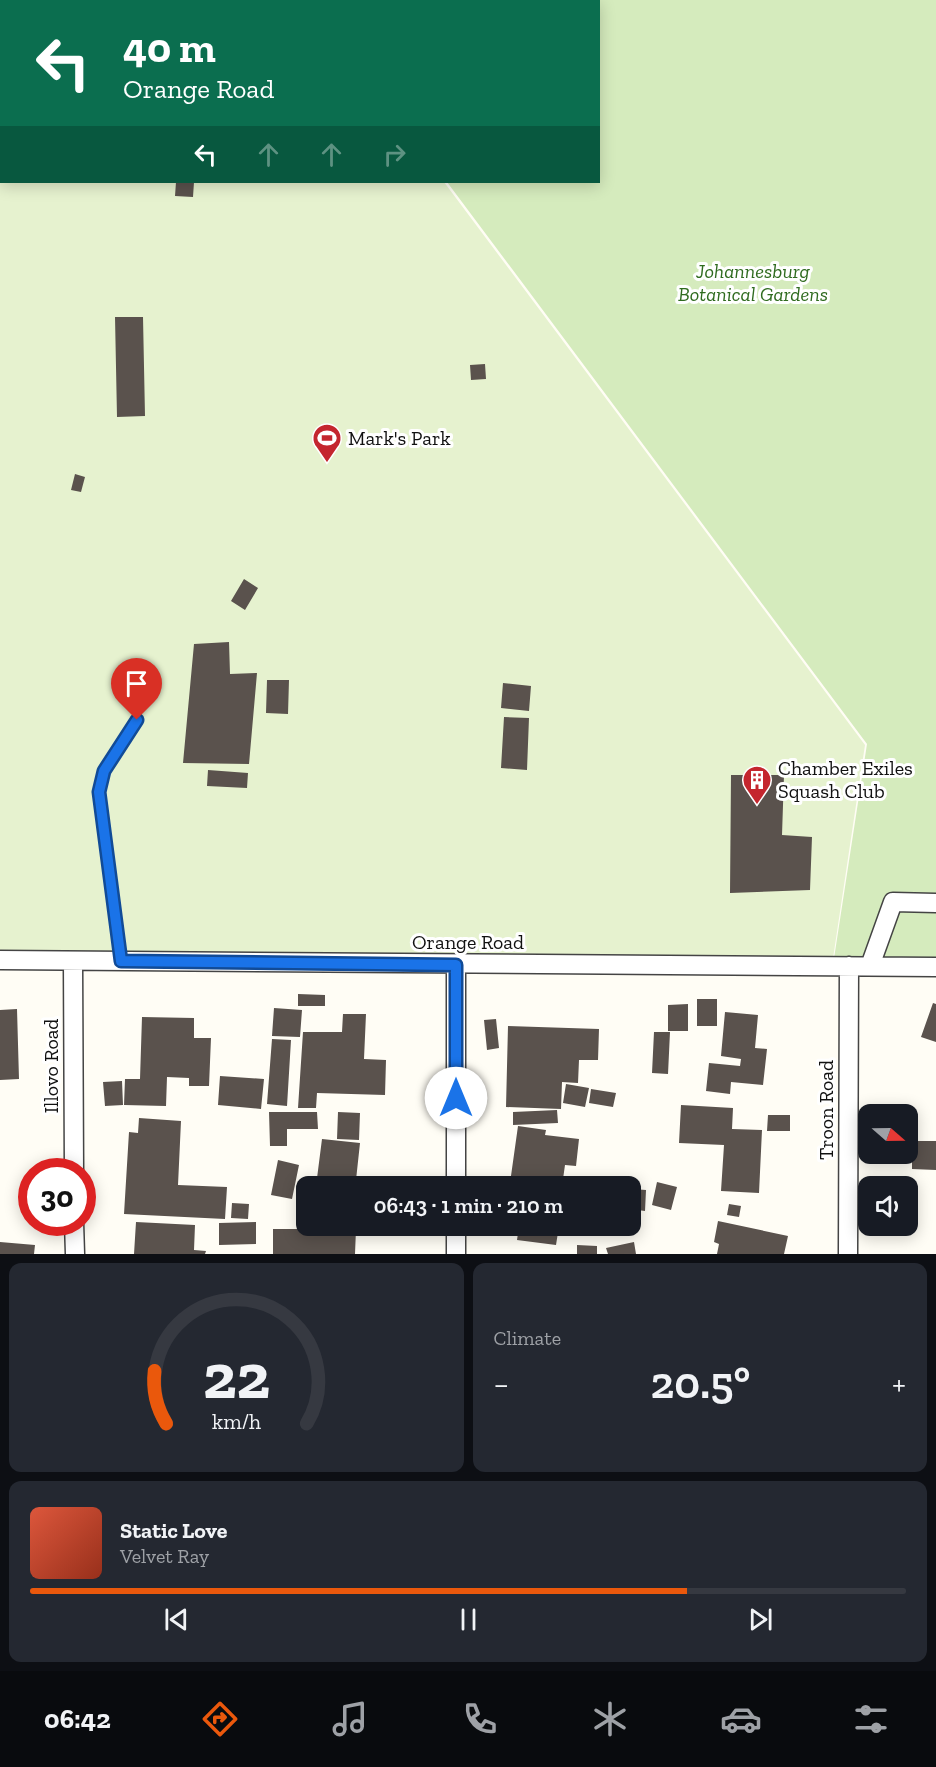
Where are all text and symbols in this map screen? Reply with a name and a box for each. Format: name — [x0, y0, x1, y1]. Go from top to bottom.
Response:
text: 40 m — [123, 22, 216, 73]
icon: left — [24, 24, 102, 102]
text: Orange Road — [123, 73, 274, 105]
icon: left — [189, 138, 222, 171]
icon: ahead — [252, 138, 285, 171]
icon: ahead — [315, 138, 348, 171]
icon: right — [378, 138, 411, 171]
park label: Johannesburg Botanical Gardens — [678, 259, 828, 306]
sports icon: Mark's Park — [311, 422, 343, 464]
place label: Mark's Park — [348, 426, 451, 450]
pin — [111, 658, 162, 720]
icon: arrive — [120, 667, 153, 700]
place label: Chamber Exiles Squash Club — [778, 756, 913, 803]
building icon: Chamber Exiles Squash Club — [741, 764, 773, 806]
street label: Orange Road — [412, 930, 524, 954]
street label: Illovo Road — [39, 1019, 63, 1113]
street label: Troon Road — [814, 1060, 838, 1160]
position arrow — [424, 1066, 488, 1130]
north arrow — [858, 1104, 918, 1164]
map controls — [858, 1104, 918, 1236]
speed limit sign: 30 — [18, 1158, 96, 1236]
button: sound — [858, 1176, 918, 1236]
text: 06:43 · 1 min · 210 m — [374, 1192, 563, 1219]
text: Climate — [494, 1326, 561, 1350]
text: 22 — [203, 1339, 270, 1414]
text: 20.5° — [651, 1356, 751, 1410]
text: − — [494, 1364, 509, 1403]
text: + — [892, 1364, 906, 1403]
text: km/h — [212, 1410, 261, 1435]
text: Static Love — [120, 1517, 227, 1544]
text: Velvet Ray — [120, 1544, 209, 1568]
icon: previous — [160, 1603, 193, 1636]
icon: pause — [452, 1603, 485, 1636]
icon: next — [744, 1603, 777, 1636]
icon: directions — [199, 1698, 241, 1740]
icon: music — [329, 1698, 371, 1740]
icon: phone — [459, 1698, 501, 1740]
icon: climate — [589, 1698, 631, 1740]
icon: car — [720, 1698, 762, 1740]
icon: filters — [850, 1698, 892, 1740]
text: 06:42 — [44, 1703, 111, 1735]

